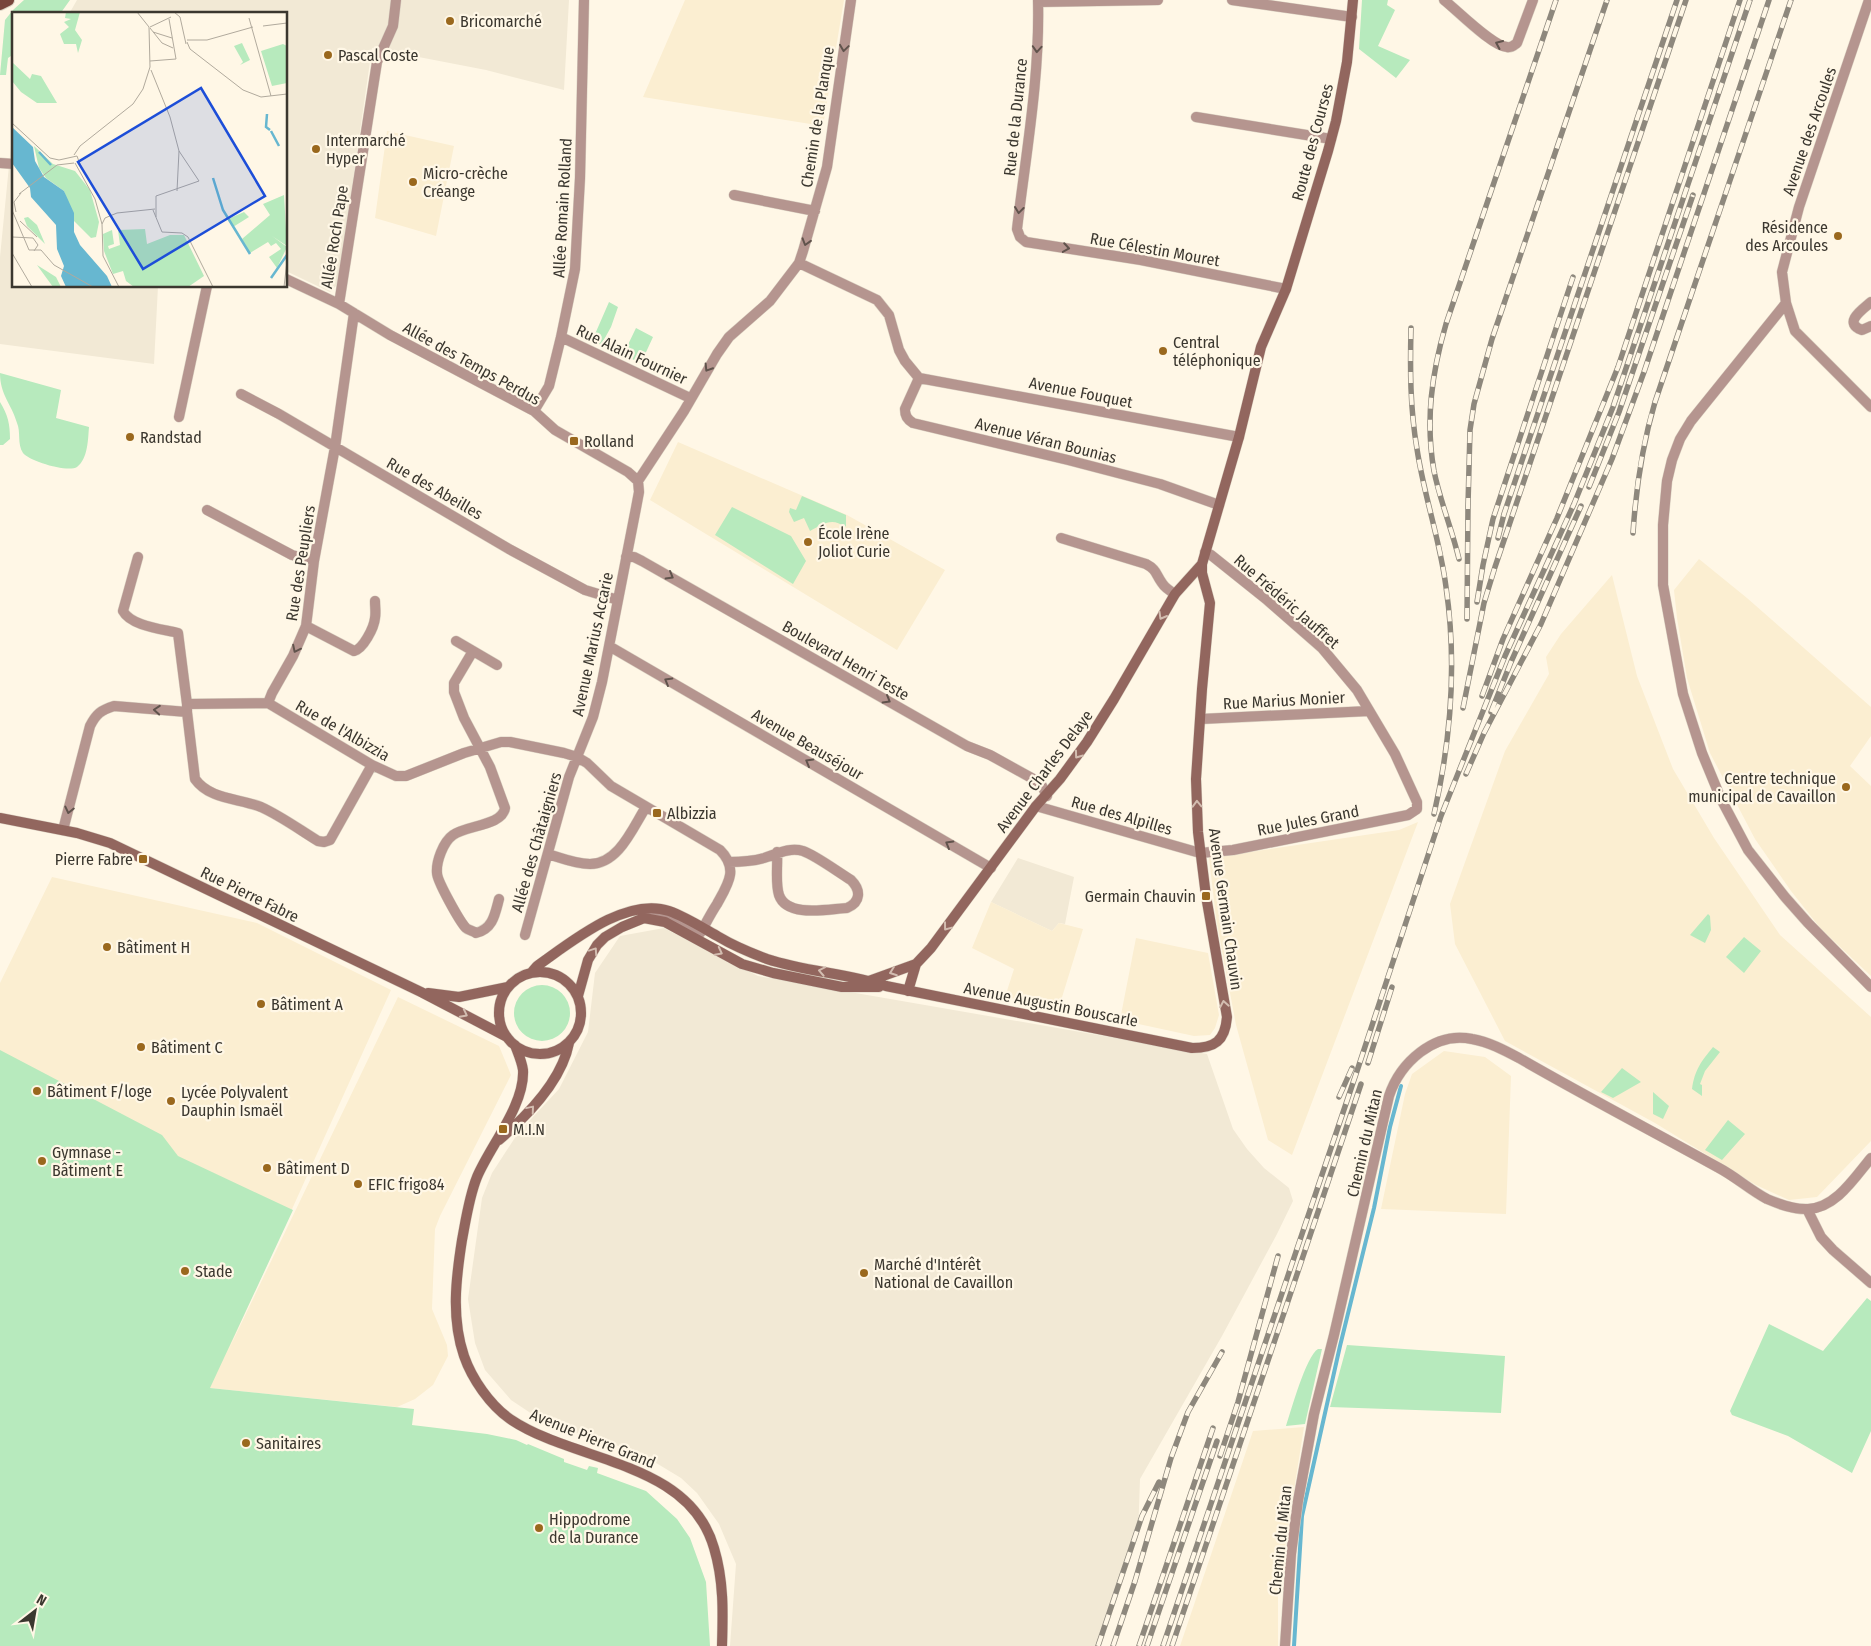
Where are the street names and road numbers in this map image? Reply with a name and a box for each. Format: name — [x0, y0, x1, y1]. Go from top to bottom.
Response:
street label: Chemin de la Planque — [797, 45, 838, 189]
street label: Rue de la Durance — [1000, 57, 1031, 177]
street label: Avenue des Arcoules — [1779, 64, 1840, 198]
street label: Route des Courses — [1288, 81, 1337, 203]
street label: Allée Romain Rolland — [549, 138, 576, 278]
street label: Allée Roch Pape — [317, 184, 352, 290]
street label: Rue Célestin Mouret — [1089, 229, 1222, 270]
street label: Allée des Temps Perdus — [400, 318, 544, 409]
street label: Rue Alain Fournier — [573, 320, 691, 389]
street label: Avenue Fouquet — [1027, 373, 1135, 412]
street label: Avenue Véran Bounias — [973, 414, 1119, 467]
street label: Rue des Abeilles — [383, 453, 486, 524]
street label: Rue des Peupliers — [282, 504, 319, 622]
street label: Rue Frédéric Jauffret — [1230, 550, 1344, 653]
street label: Avenue Marius Accarie — [568, 570, 617, 718]
street label: Boulevard Henri Teste — [779, 616, 913, 705]
street label: Rue Marius Monier — [1222, 688, 1346, 713]
street label: Rue de l'Albizzia — [292, 696, 393, 765]
street label: Avenue Beauséjour — [749, 705, 867, 784]
street label: Avenue Charles Delaye — [992, 706, 1097, 836]
street label: Allée des Châtaigniers — [507, 770, 566, 914]
street label: Rue des Alpilles — [1069, 792, 1175, 839]
street label: Rue Jules Grand — [1256, 801, 1361, 840]
street label: Avenue Germain Chauvin — [1205, 827, 1246, 991]
street label: Rue Pierre Fabre — [198, 862, 302, 926]
street label: Avenue Augustin Bouscarle — [962, 978, 1140, 1031]
street label: Chemin du Mitan — [1343, 1087, 1386, 1199]
street label: Avenue Pierre Grand — [527, 1405, 658, 1472]
street label: Chemin du Mitan — [1265, 1484, 1296, 1596]

